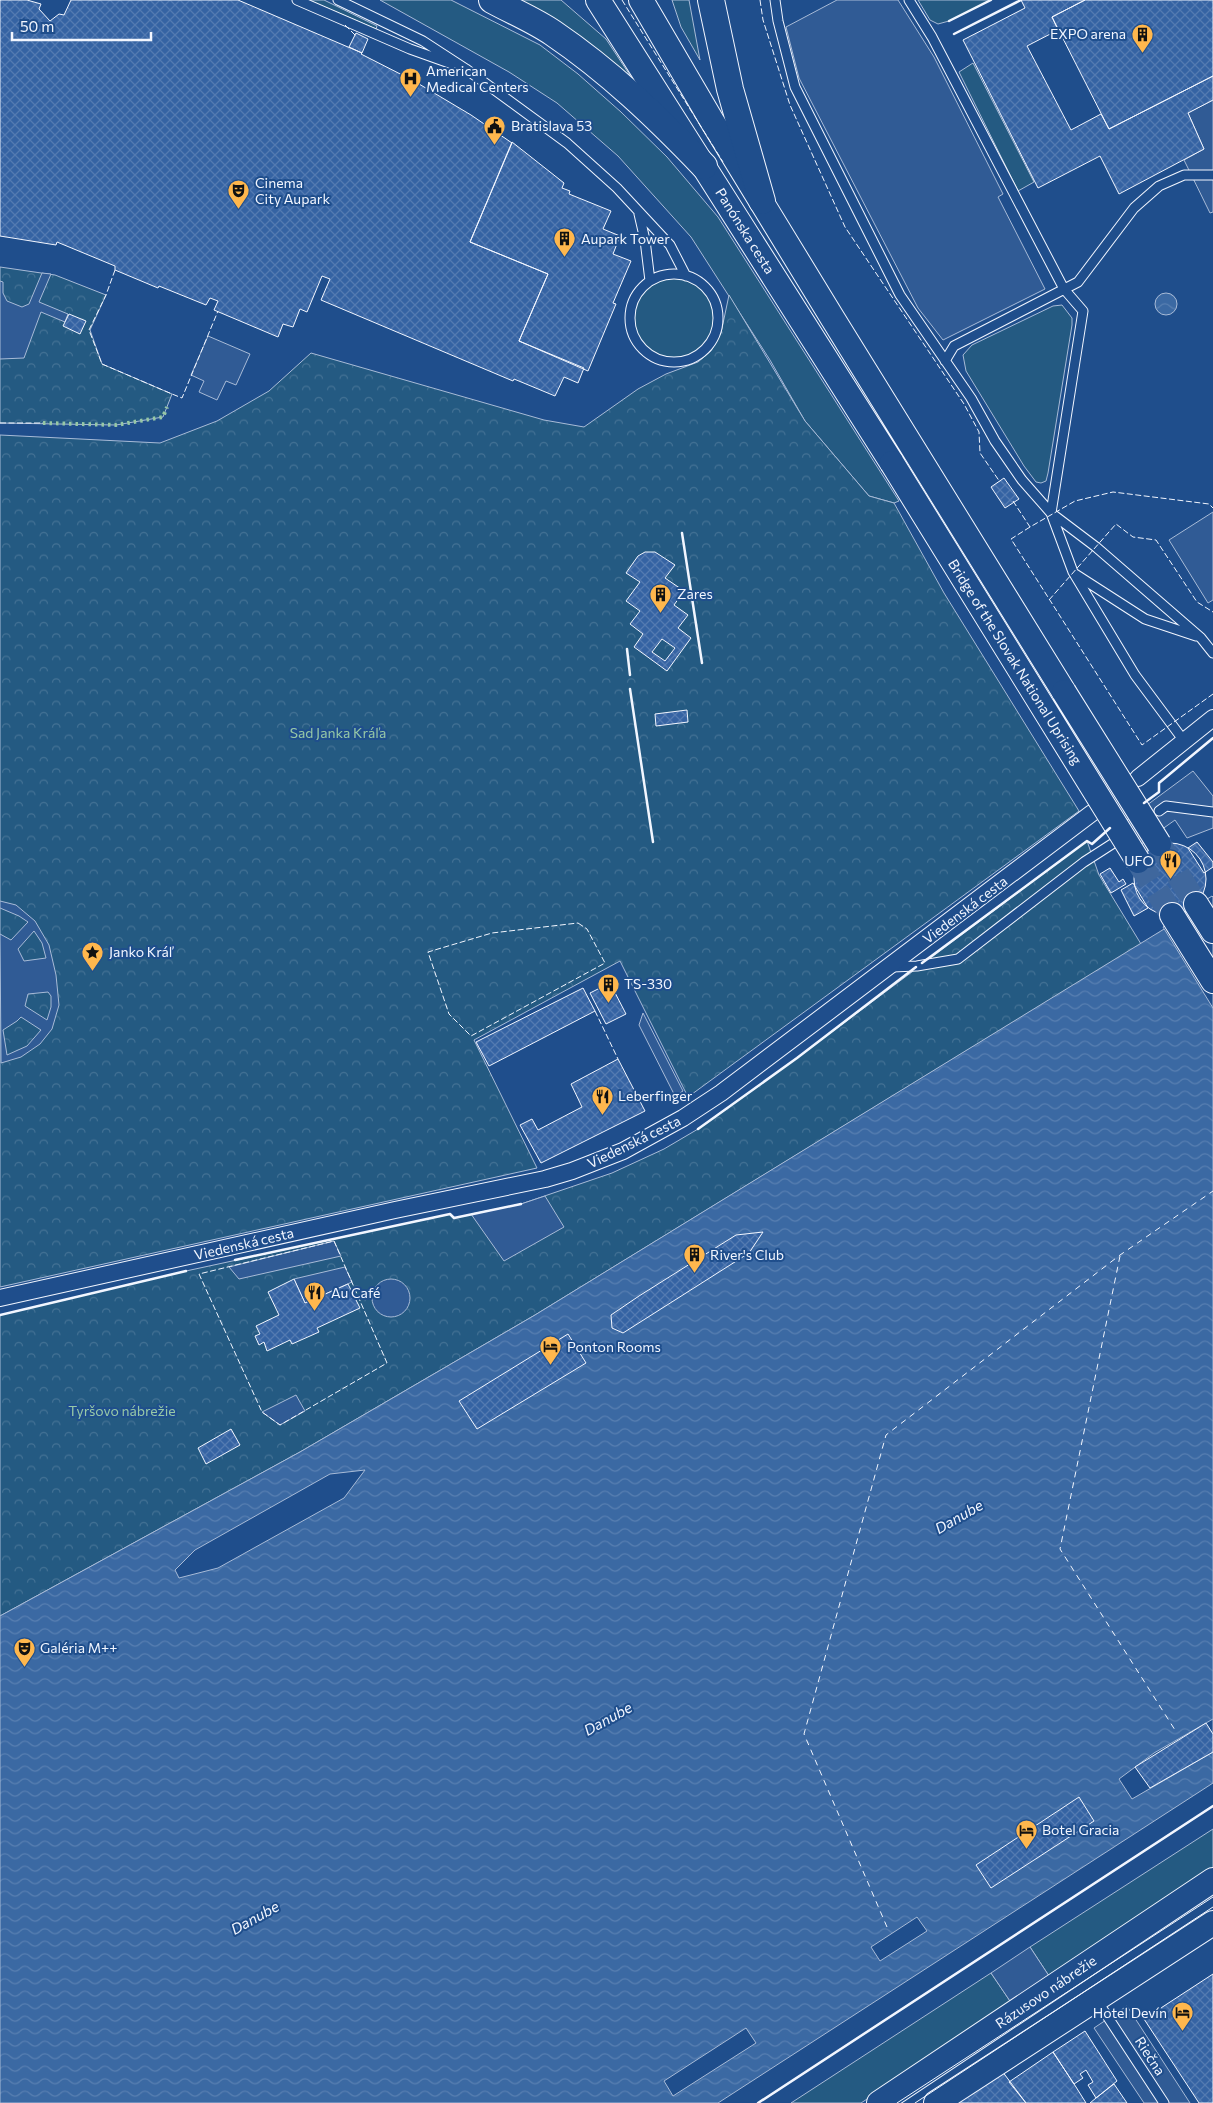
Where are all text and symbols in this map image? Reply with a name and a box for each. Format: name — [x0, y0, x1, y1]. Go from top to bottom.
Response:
scale bar — [12, 10, 151, 42]
text: 50 m — [20, 17, 54, 35]
building icon: EXPO arena — [1130, 22, 1154, 53]
place label: EXPO arena — [1050, 25, 1126, 42]
place label: American Medical Centers — [426, 62, 529, 95]
hospital icon: American Medical Centers — [398, 67, 422, 98]
public building icon: Bratislava 53 — [483, 114, 507, 145]
place label: Bratislava 53 — [511, 117, 592, 134]
place label: Cinema City Aupark — [255, 174, 330, 207]
theatre icon: Cinema City Aupark — [227, 179, 251, 210]
street label: Panónska cesta — [712, 185, 779, 277]
building icon: Aupark Tower — [553, 227, 577, 258]
place label: Aupark Tower — [581, 230, 670, 247]
street label: Bridge of the Slovak National Uprising — [945, 556, 1086, 768]
building icon: Zares — [649, 582, 673, 613]
place label: Zares — [677, 585, 713, 602]
park label: Sad Janka Kráľa — [290, 724, 386, 741]
restaurant icon: UFO — [1158, 849, 1182, 880]
place label: UFO — [1124, 852, 1154, 869]
street label: Viedenská cesta — [919, 872, 1010, 947]
place icon: Janko Kráľ — [81, 940, 105, 971]
place label: Janko Kráľ — [109, 943, 174, 960]
building icon: TS-330 — [596, 972, 620, 1003]
place label: TS-330 — [624, 975, 672, 992]
restaurant icon: Leberfinger — [590, 1084, 614, 1115]
place label: Leberfinger — [618, 1087, 693, 1104]
street label: Viedenská cesta — [584, 1112, 683, 1171]
street label: Viedenská cesta — [192, 1224, 295, 1263]
building icon: River's Club — [682, 1243, 706, 1274]
place label: River's Club — [710, 1246, 784, 1263]
restaurant icon: Au Café — [303, 1281, 327, 1312]
place label: Au Café — [331, 1284, 381, 1301]
hotel icon: Ponton Rooms — [539, 1335, 563, 1366]
place label: Ponton Rooms — [567, 1338, 661, 1355]
park label: Tyršovo nábrežie — [68, 1402, 176, 1419]
water label: Danube — [931, 1495, 986, 1537]
theatre icon: Galéria M++ — [12, 1636, 36, 1667]
place label: Galéria M++ — [40, 1639, 118, 1656]
water label: Danube — [580, 1697, 635, 1739]
hotel icon: Botel Gracia — [1014, 1818, 1038, 1849]
place label: Botel Gracia — [1042, 1821, 1119, 1838]
water label: Danube — [227, 1896, 282, 1938]
street label: Rázusovo nábrežie — [992, 1952, 1099, 2032]
hotel icon: Hotel Devín — [1171, 2001, 1195, 2032]
place label: Hotel Devín — [1093, 2004, 1167, 2021]
street label: Riečna — [1132, 2033, 1169, 2078]

